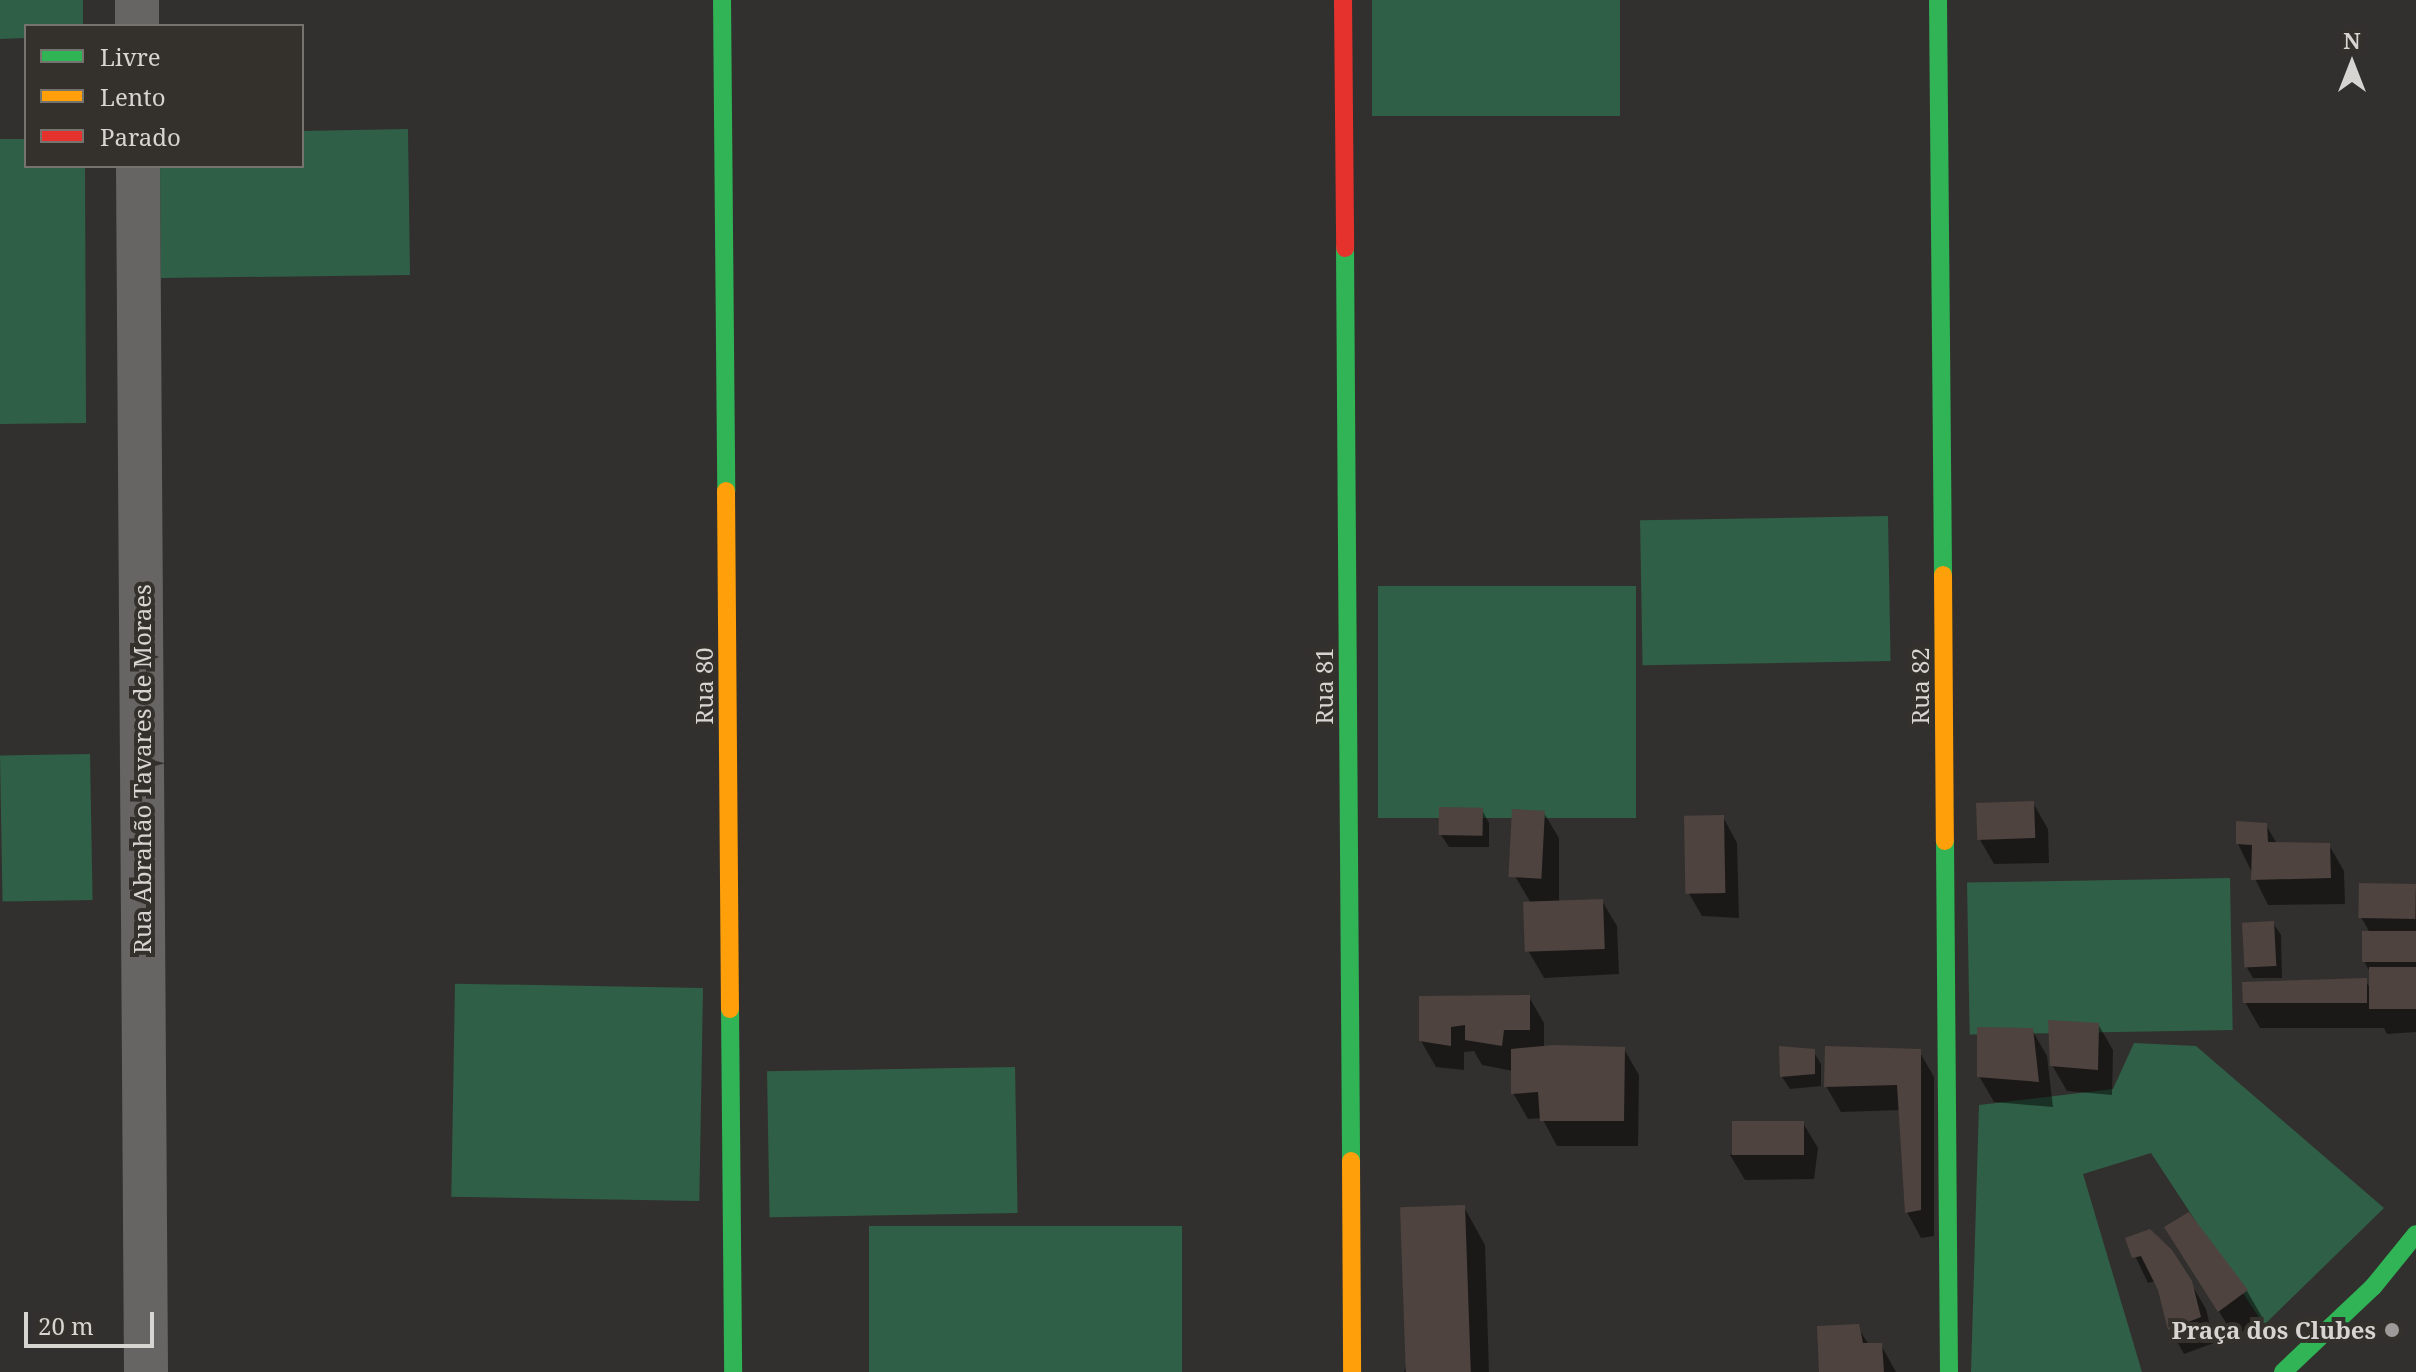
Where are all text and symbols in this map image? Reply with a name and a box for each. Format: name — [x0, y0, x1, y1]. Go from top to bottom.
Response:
legend — [24, 24, 304, 168]
north arrow — [2312, 24, 2392, 104]
text: N — [2343, 25, 2361, 55]
text: Livre — [100, 40, 161, 73]
text: Lento — [100, 80, 166, 113]
text: Parado — [100, 120, 181, 153]
street label: Rua Abrahão Tavares de Moraes — [128, 584, 156, 954]
street label: Rua 80 — [690, 647, 718, 725]
street label: Rua 81 — [1310, 647, 1338, 725]
street label: Rua 82 — [1906, 647, 1934, 725]
scale bar — [28, 1296, 158, 1346]
text: 20 m — [38, 1309, 94, 1342]
place label: Praça dos Clubes — [2171, 1316, 2376, 1344]
marker: Praça dos Clubes — [2383, 1321, 2401, 1339]

